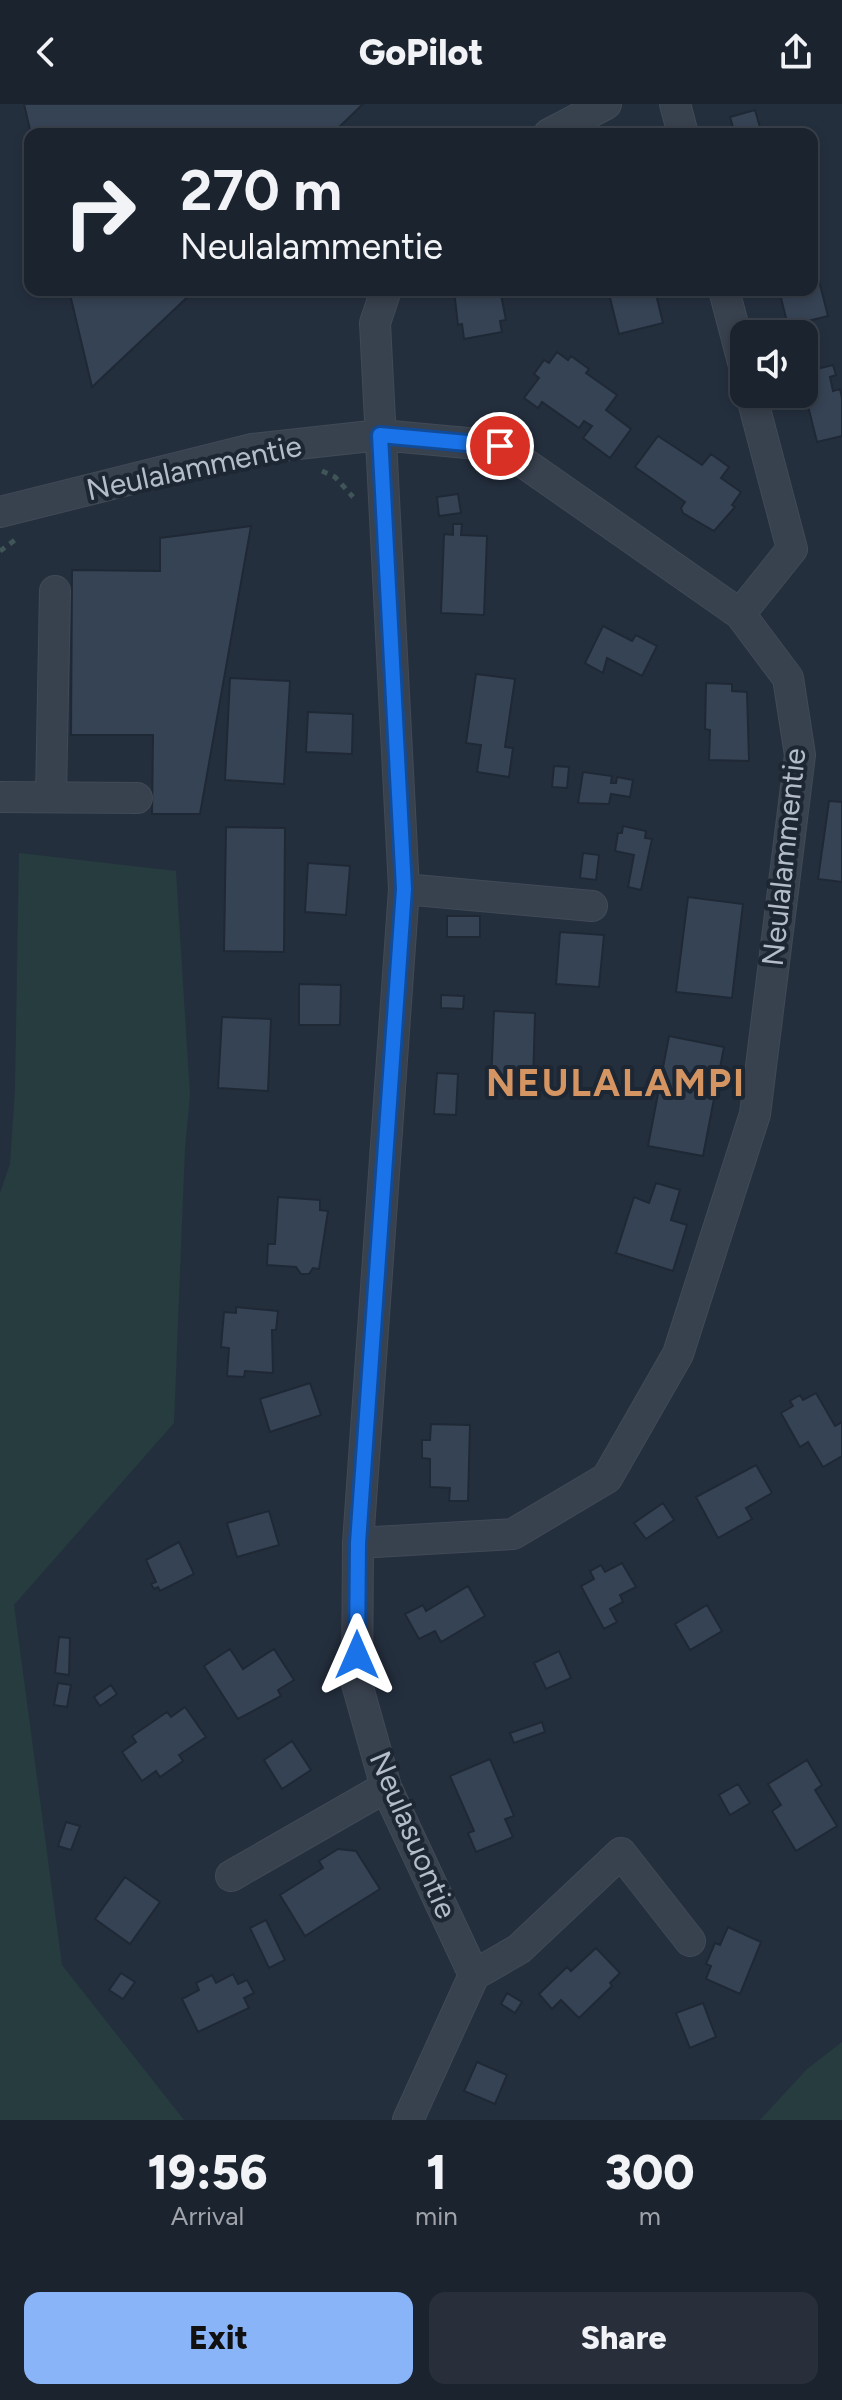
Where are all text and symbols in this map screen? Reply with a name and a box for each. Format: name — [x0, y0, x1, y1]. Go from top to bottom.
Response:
icon: back — [24, 30, 68, 74]
icon: share — [774, 30, 818, 74]
text: GoPilot — [359, 31, 483, 74]
text: 270 m — [180, 157, 342, 224]
icon: right — [48, 160, 152, 264]
text: Neulalammentie — [180, 225, 443, 268]
map controls — [730, 320, 818, 408]
button: sound — [730, 320, 818, 408]
pin — [466, 412, 534, 480]
icon: arrive — [478, 424, 522, 468]
street label: Neulalammentie — [83, 427, 305, 508]
street label: Neulalammentie — [754, 746, 813, 968]
district label: NEULALAMPI — [486, 1060, 746, 1106]
position arrow — [315, 1613, 399, 1697]
street label: Neulasuontie — [362, 1746, 465, 1924]
text: 19:56 — [147, 2143, 268, 2201]
text: 1 — [426, 2143, 447, 2201]
text: 300 — [605, 2143, 695, 2201]
text: Arrival — [171, 2200, 244, 2232]
text: min — [415, 2200, 458, 2232]
text: m — [639, 2200, 661, 2232]
button: Exit — [24, 2292, 413, 2384]
button: Share — [429, 2292, 818, 2384]

